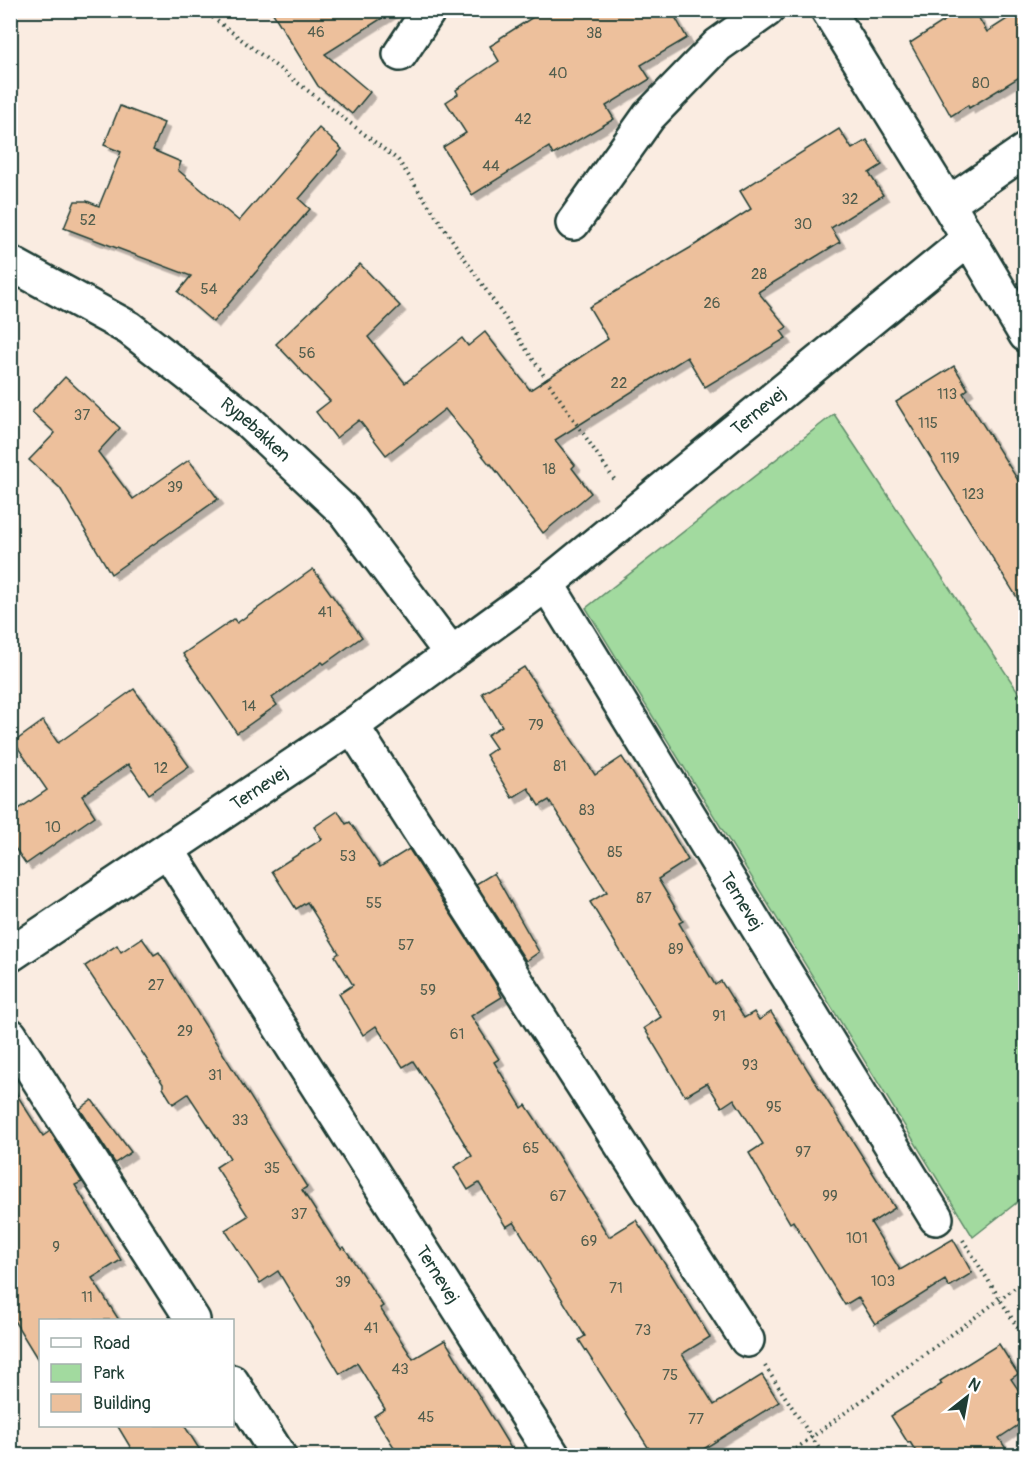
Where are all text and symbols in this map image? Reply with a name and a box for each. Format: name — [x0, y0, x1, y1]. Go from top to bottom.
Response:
house number: 46 — [307, 23, 325, 42]
house number: 38 — [586, 24, 602, 43]
house number: 40 — [549, 64, 567, 83]
house number: 80 — [972, 74, 990, 93]
house number: 42 — [514, 110, 532, 129]
house number: 44 — [482, 157, 500, 176]
house number: 32 — [842, 190, 858, 209]
house number: 52 — [80, 211, 96, 230]
house number: 30 — [794, 215, 812, 234]
house number: 28 — [751, 265, 767, 284]
house number: 54 — [201, 280, 218, 299]
house number: 26 — [703, 294, 721, 313]
house number: 56 — [299, 344, 315, 363]
house number: 22 — [611, 374, 627, 393]
street label: Ternevej — [727, 382, 791, 441]
house number: 113 — [937, 385, 957, 404]
street label: Rypebakken — [216, 393, 295, 467]
house number: 37 — [74, 406, 90, 425]
house number: 115 — [918, 414, 938, 433]
house number: 119 — [940, 449, 960, 468]
house number: 18 — [542, 460, 556, 479]
house number: 39 — [167, 478, 183, 497]
house number: 123 — [962, 485, 984, 504]
house number: 41 — [318, 603, 332, 622]
house number: 14 — [242, 697, 257, 716]
house number: 79 — [528, 716, 544, 735]
house number: 81 — [553, 757, 567, 776]
house number: 12 — [154, 759, 168, 778]
street label: Ternevej — [226, 761, 293, 816]
house number: 83 — [579, 801, 595, 820]
house number: 10 — [45, 818, 61, 837]
house number: 85 — [607, 843, 623, 862]
house number: 53 — [340, 847, 356, 866]
street label: Ternevej — [714, 868, 768, 935]
house number: 87 — [636, 889, 652, 908]
house number: 55 — [366, 894, 382, 913]
house number: 57 — [398, 936, 414, 955]
house number: 89 — [668, 940, 684, 959]
house number: 27 — [148, 976, 164, 995]
house number: 59 — [420, 981, 436, 1000]
house number: 91 — [712, 1007, 726, 1026]
house number: 29 — [177, 1022, 193, 1041]
house number: 61 — [450, 1025, 464, 1044]
house number: 93 — [742, 1056, 758, 1075]
house number: 31 — [208, 1066, 222, 1085]
house number: 95 — [766, 1098, 782, 1117]
house number: 33 — [232, 1111, 248, 1130]
house number: 65 — [523, 1139, 539, 1158]
house number: 97 — [795, 1143, 811, 1162]
house number: 35 — [264, 1159, 280, 1178]
house number: 67 — [550, 1187, 566, 1206]
house number: 99 — [822, 1187, 838, 1206]
house number: 37 — [291, 1205, 307, 1224]
house number: 101 — [846, 1229, 868, 1248]
house number: 69 — [581, 1232, 597, 1251]
house number: 9 — [52, 1238, 60, 1257]
street label: Ternevej — [410, 1241, 464, 1308]
house number: 103 — [871, 1272, 895, 1291]
house number: 39 — [335, 1273, 351, 1292]
house number: 71 — [609, 1279, 623, 1298]
house number: 11 — [81, 1288, 93, 1307]
legend — [39, 1319, 234, 1427]
house number: 41 — [364, 1319, 378, 1338]
house number: 73 — [635, 1321, 651, 1340]
text: Road — [93, 1332, 130, 1355]
house number: 43 — [391, 1360, 409, 1379]
text: Park — [93, 1362, 125, 1385]
house number: 75 — [662, 1366, 678, 1385]
north arrow — [937, 1367, 997, 1427]
text: N — [964, 1374, 984, 1396]
text: Building — [93, 1392, 151, 1415]
house number: 45 — [418, 1408, 434, 1427]
house number: 77 — [688, 1410, 704, 1429]

